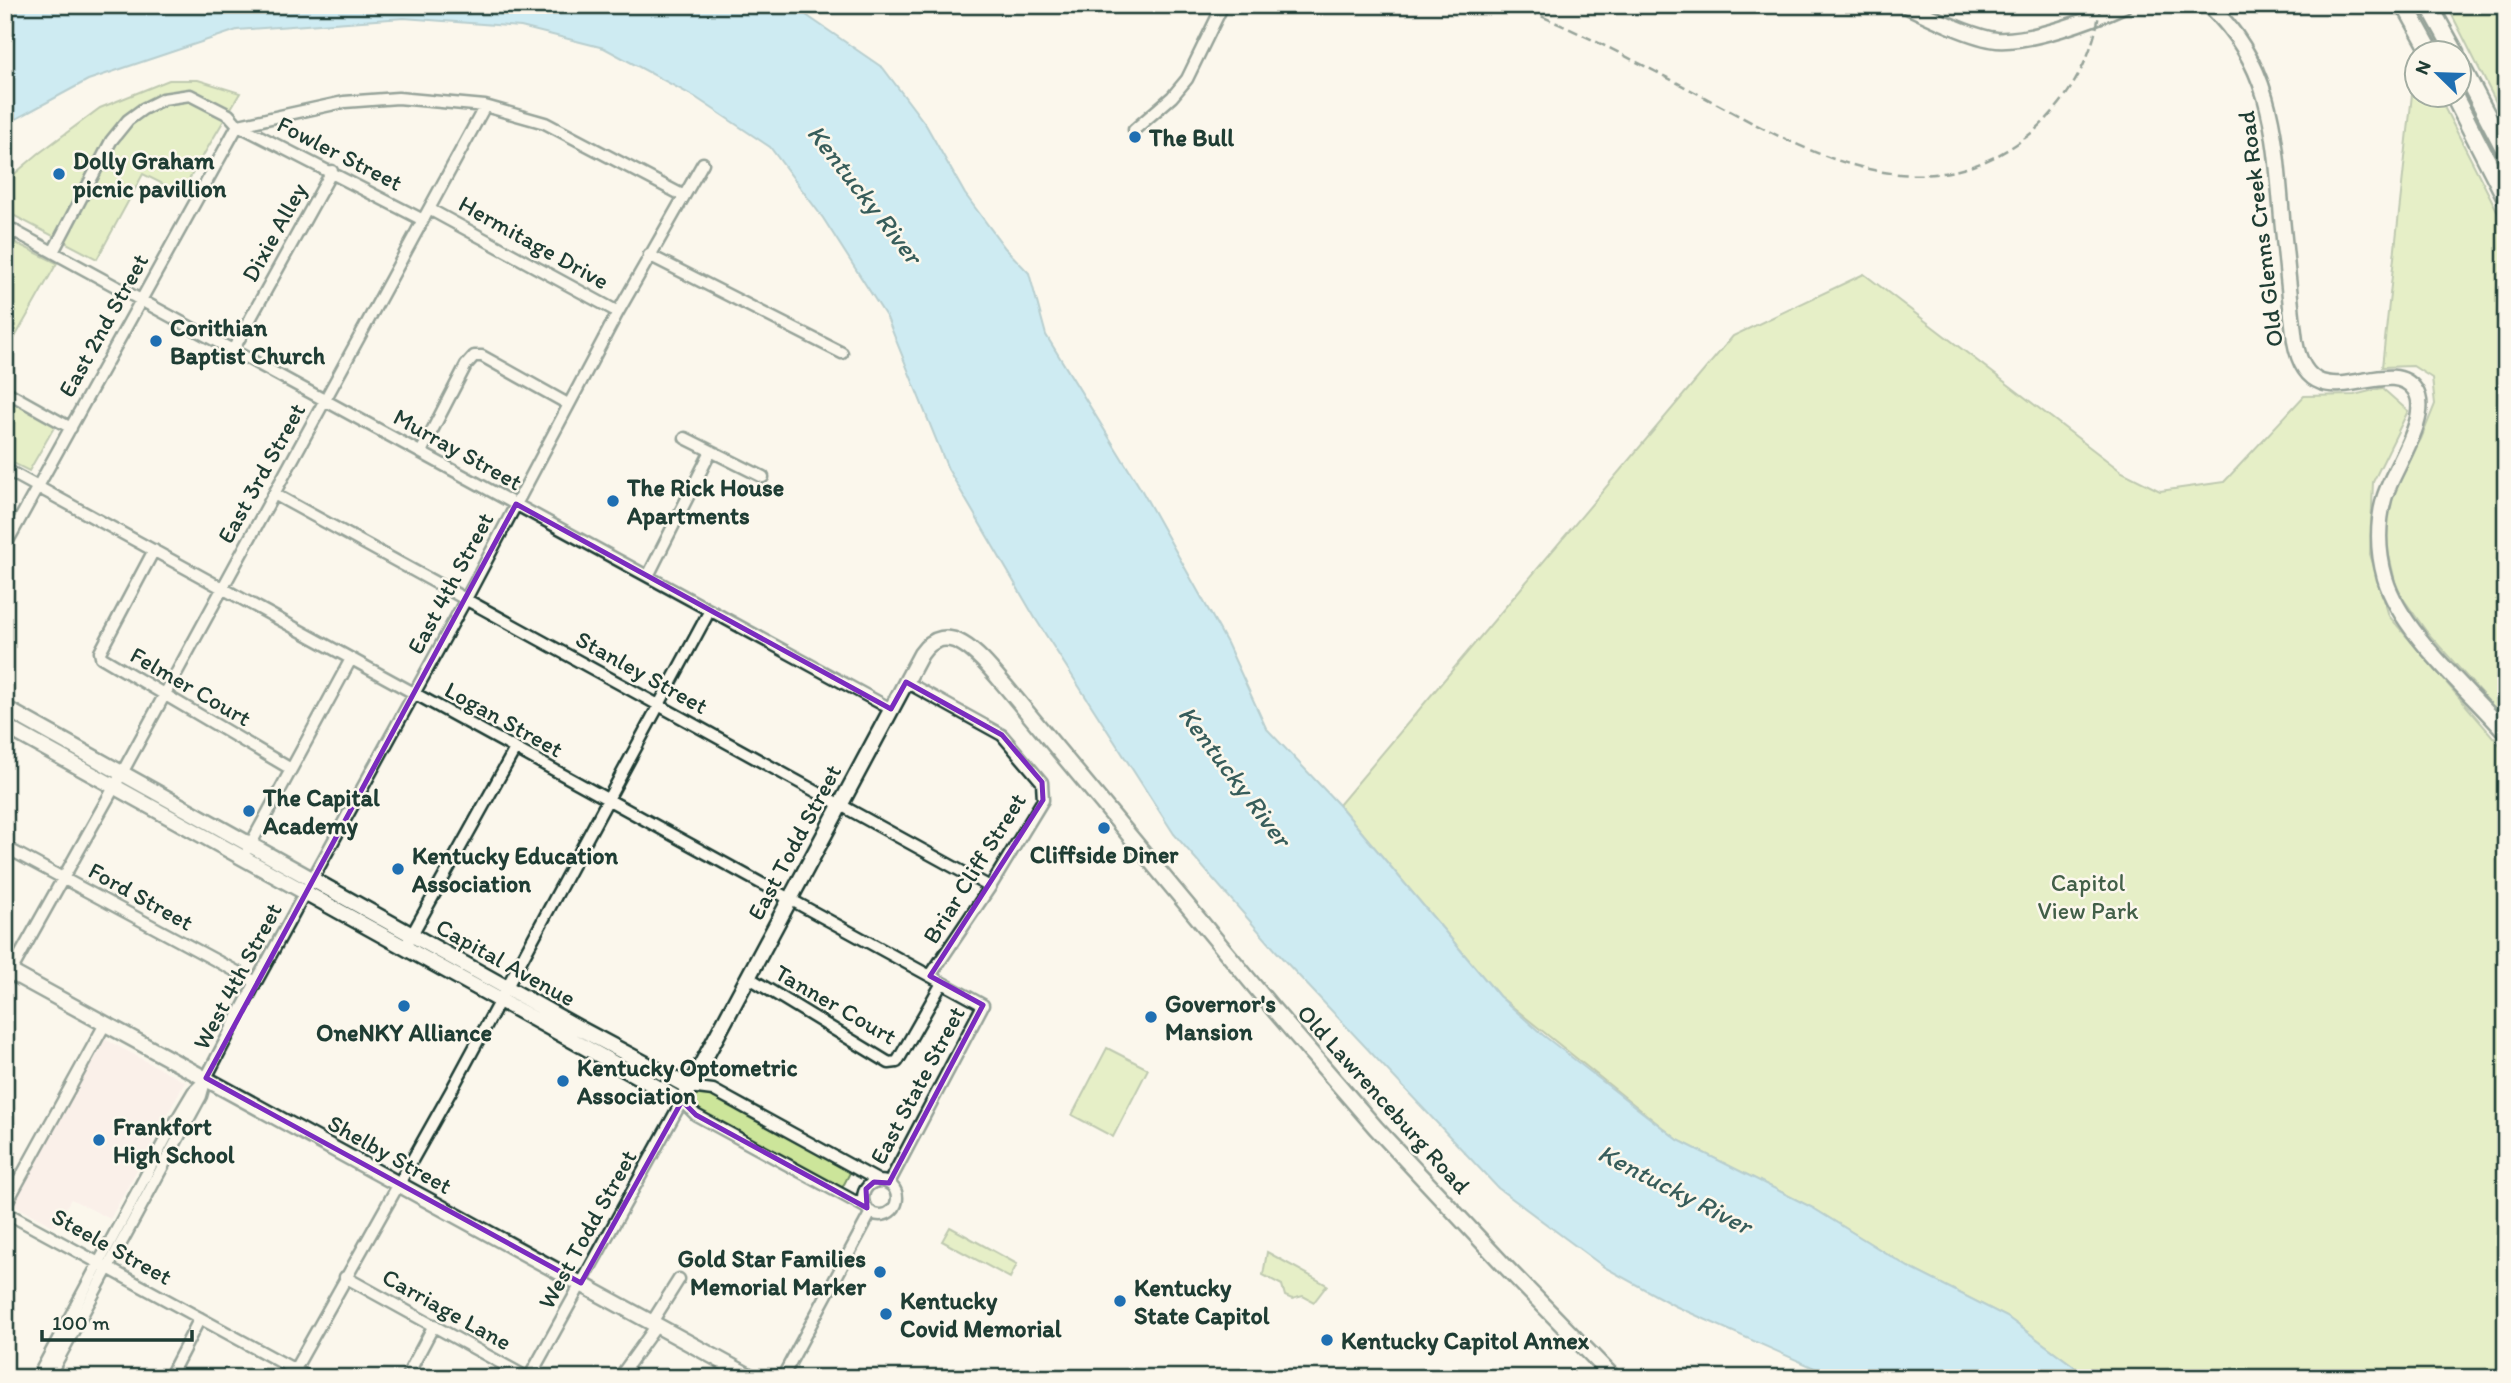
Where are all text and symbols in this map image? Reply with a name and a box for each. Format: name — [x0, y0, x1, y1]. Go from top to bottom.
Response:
north arrow — [2402, 38, 2472, 108]
text: N — [2410, 57, 2436, 78]
street label: Fowler Street — [272, 109, 408, 197]
street label: Old Glenns Creek Road — [2231, 109, 2289, 349]
water label: Kentucky River — [801, 118, 931, 272]
place label: The Bull — [1148, 123, 1234, 152]
marker: The Bull — [1127, 129, 1143, 145]
place label: Dolly Graham picnic pavillion — [72, 146, 227, 204]
marker: Dolly Graham picnic pavillion — [51, 166, 67, 182]
street label: Dixie Alley — [235, 177, 313, 287]
street label: Hermitage Drive — [454, 189, 614, 295]
street label: East 2nd Street — [52, 248, 154, 402]
place label: Corithian Baptist Church — [170, 313, 326, 371]
marker: Corithian Baptist Church — [148, 333, 164, 349]
street label: East 3rd Street — [211, 398, 311, 548]
street label: Murray Street — [388, 402, 528, 496]
place label: The Rick House Apartments — [626, 473, 784, 531]
marker: The Rick House Apartments — [605, 493, 621, 509]
street label: East 4th Street — [400, 507, 500, 659]
street label: Stanley Street — [571, 624, 713, 720]
street label: Felmer Court — [125, 640, 257, 732]
street label: Logan Street — [440, 675, 568, 763]
water label: Kentucky River — [1172, 699, 1300, 855]
street label: East Todd Street — [741, 759, 847, 925]
place label: The Capital Academy — [262, 783, 380, 841]
street label: Briar Cliff Street — [916, 787, 1032, 949]
marker: The Capital Academy — [241, 803, 257, 819]
marker: Cliffside Diner — [1096, 820, 1112, 836]
place label: Cliffside Diner — [1030, 840, 1179, 869]
place label: Kentucky Education Association — [411, 841, 619, 898]
street label: Ford Street — [83, 855, 199, 937]
marker: Kentucky Education Association — [390, 861, 406, 877]
park label: Capitol View Park — [2037, 868, 2139, 925]
street label: West 4th Street — [186, 898, 288, 1054]
street label: Capital Avenue — [431, 912, 581, 1012]
street label: Tanner Court — [770, 958, 902, 1050]
place label: Governor's Mansion — [1165, 989, 1276, 1046]
marker: OneNKY Alliance — [396, 998, 412, 1014]
street label: Old Lawrenceburg Road — [1291, 998, 1477, 1200]
street label: East State Street — [863, 1001, 971, 1169]
marker: Governor's Mansion — [1143, 1009, 1159, 1025]
place label: OneNKY Alliance — [316, 1018, 492, 1047]
place label: Kentucky Optometric Association — [576, 1053, 797, 1110]
marker: Kentucky Optometric Association — [555, 1073, 571, 1089]
street label: Shelby Street — [323, 1108, 457, 1200]
place label: Frankfort High School — [113, 1112, 235, 1170]
marker: Frankfort High School — [91, 1132, 107, 1148]
water label: Kentucky River — [1593, 1137, 1760, 1243]
street label: West Todd Street — [531, 1144, 643, 1314]
street label: Steele Street — [47, 1201, 177, 1291]
place label: Gold Star Families Memorial Marker — [678, 1244, 866, 1301]
street label: Carriage Lane — [377, 1262, 517, 1356]
marker: Gold Star Families Memorial Marker — [872, 1264, 888, 1280]
place label: Kentucky State Capitol — [1134, 1273, 1270, 1331]
place label: Kentucky Covid Memorial — [900, 1286, 1062, 1343]
marker: Kentucky State Capitol — [1112, 1293, 1128, 1309]
scale bar — [42, 1299, 192, 1343]
marker: Kentucky Covid Memorial — [878, 1306, 894, 1322]
text: 100 m — [52, 1310, 110, 1335]
place label: Kentucky Capitol Annex — [1341, 1326, 1590, 1356]
marker: Kentucky Capitol Annex — [1319, 1332, 1335, 1348]

